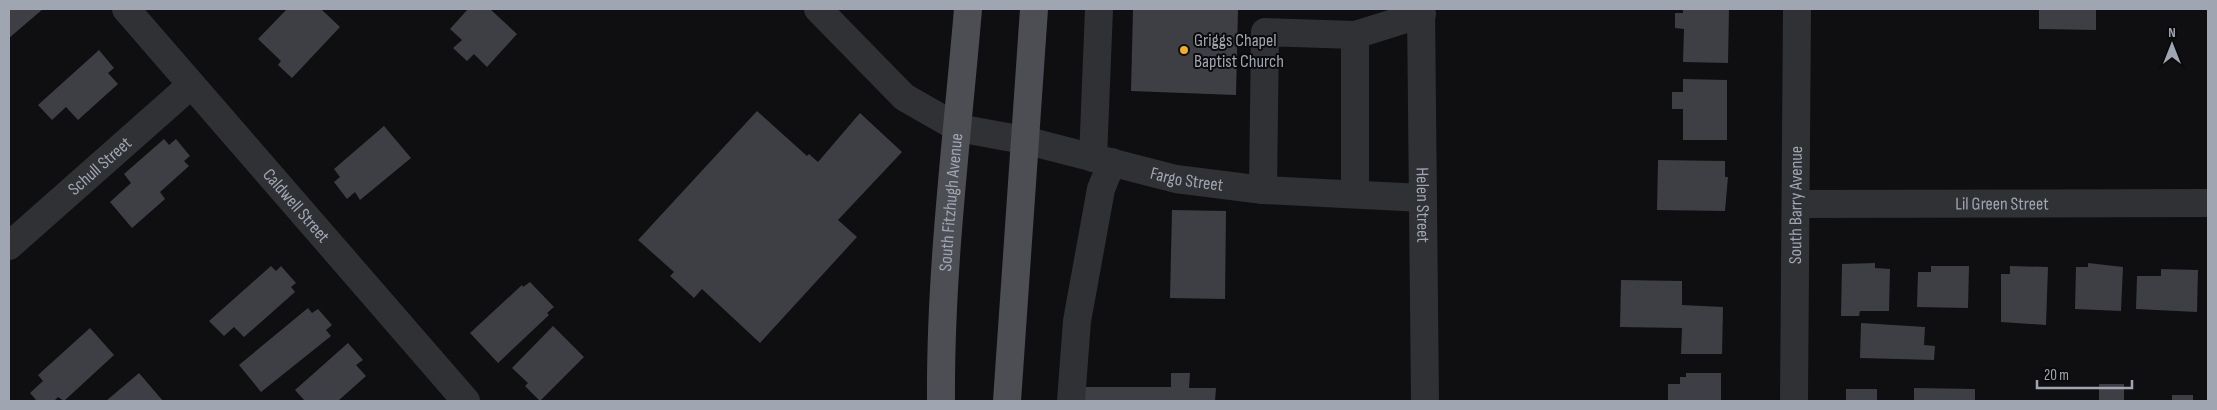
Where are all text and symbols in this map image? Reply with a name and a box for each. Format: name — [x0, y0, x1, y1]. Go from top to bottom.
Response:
north arrow — [2147, 20, 2197, 70]
text: N — [2168, 24, 2176, 41]
place label: Griggs Chapel Baptist Church — [1194, 30, 1284, 72]
marker: Griggs Chapel Baptist Church — [1178, 44, 1190, 56]
street label: Schull Street — [64, 132, 136, 199]
street label: South Fitzhugh Avenue — [935, 132, 967, 272]
street label: South Barry Avenue — [1785, 146, 1806, 264]
street label: Fargo Street — [1148, 162, 1225, 195]
street label: Caldwell Street — [259, 164, 334, 247]
street label: Helen Street — [1412, 167, 1434, 243]
street label: Lil Green Street — [1955, 193, 2049, 214]
scale bar — [2037, 358, 2132, 390]
text: 20 m — [2044, 366, 2069, 385]

